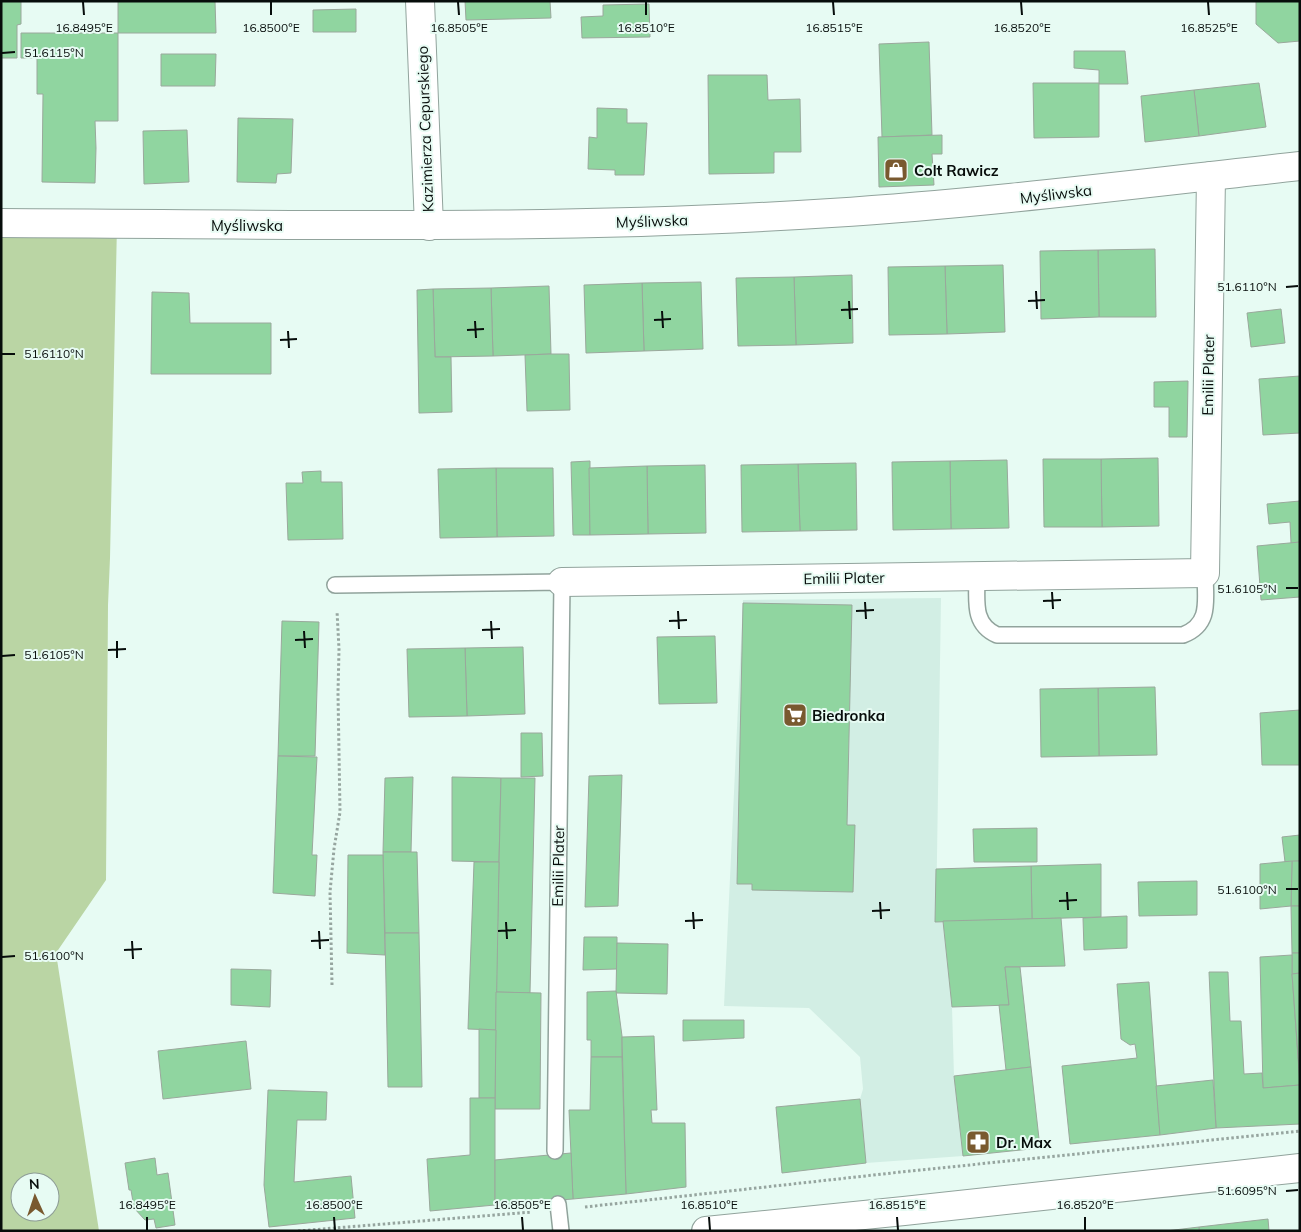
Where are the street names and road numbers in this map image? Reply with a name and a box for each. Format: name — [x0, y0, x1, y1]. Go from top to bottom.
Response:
street label: Kazimierza Cepurskiego — [413, 46, 437, 212]
street label: Myśliwska — [1019, 180, 1093, 208]
street label: Myśliwska — [616, 210, 688, 232]
street label: Myśliwska — [211, 216, 283, 235]
street label: Emilii Plater — [1198, 334, 1218, 416]
street label: Emilii Plater — [803, 568, 885, 588]
street label: Emilii Plater — [548, 825, 568, 907]

